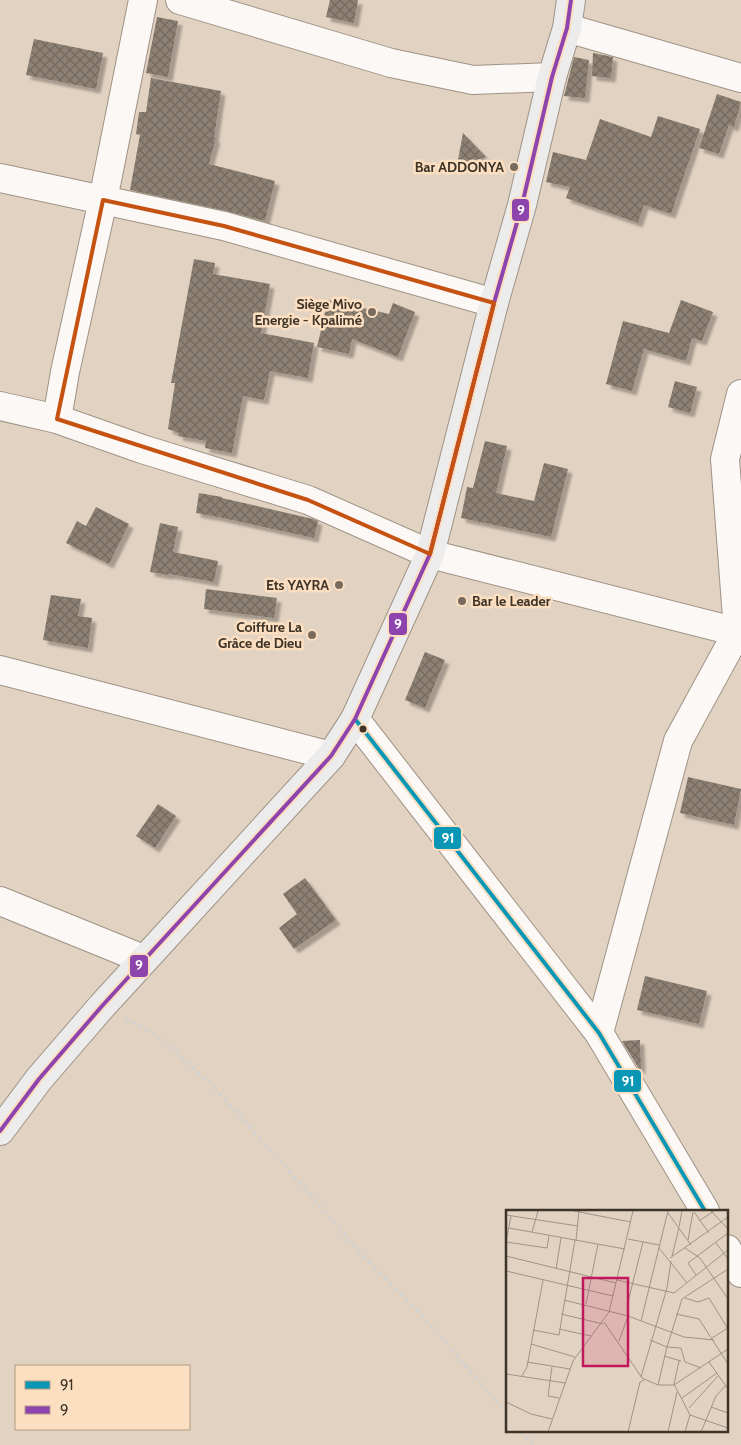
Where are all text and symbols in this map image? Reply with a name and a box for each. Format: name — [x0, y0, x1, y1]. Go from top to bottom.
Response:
place label: Bar ADDONYA — [415, 158, 504, 176]
marker: Bar ADDONYA — [508, 161, 520, 173]
line badge: 9 — [511, 198, 530, 222]
text: 9 — [517, 201, 525, 219]
place label: Siège Mivo Energie - Kpalimé — [254, 295, 362, 329]
marker: Siège Mivo Energie - Kpalimé — [366, 306, 378, 318]
place label: Ets YAYRA — [266, 576, 329, 594]
marker: Ets YAYRA — [333, 579, 345, 591]
place label: Bar le Leader — [472, 592, 551, 610]
marker: Bar le Leader — [456, 595, 468, 607]
line badge: 9 — [388, 612, 408, 636]
text: 9 — [394, 615, 402, 633]
place label: Coiffure La Grâce de Dieu — [218, 618, 302, 652]
marker: Coiffure La Grâce de Dieu — [306, 629, 318, 641]
unlabelled marker — [358, 724, 368, 734]
line badge: 91 — [433, 826, 462, 850]
text: 91 — [441, 829, 455, 847]
line badge: 9 — [129, 954, 149, 978]
text: 9 — [135, 956, 143, 974]
line badge: 91 — [613, 1069, 642, 1093]
text: 91 — [621, 1072, 635, 1090]
inset map — [506, 1210, 728, 1432]
legend — [15, 1365, 190, 1430]
text: 91 — [60, 1376, 73, 1394]
text: 9 — [60, 1401, 69, 1419]

